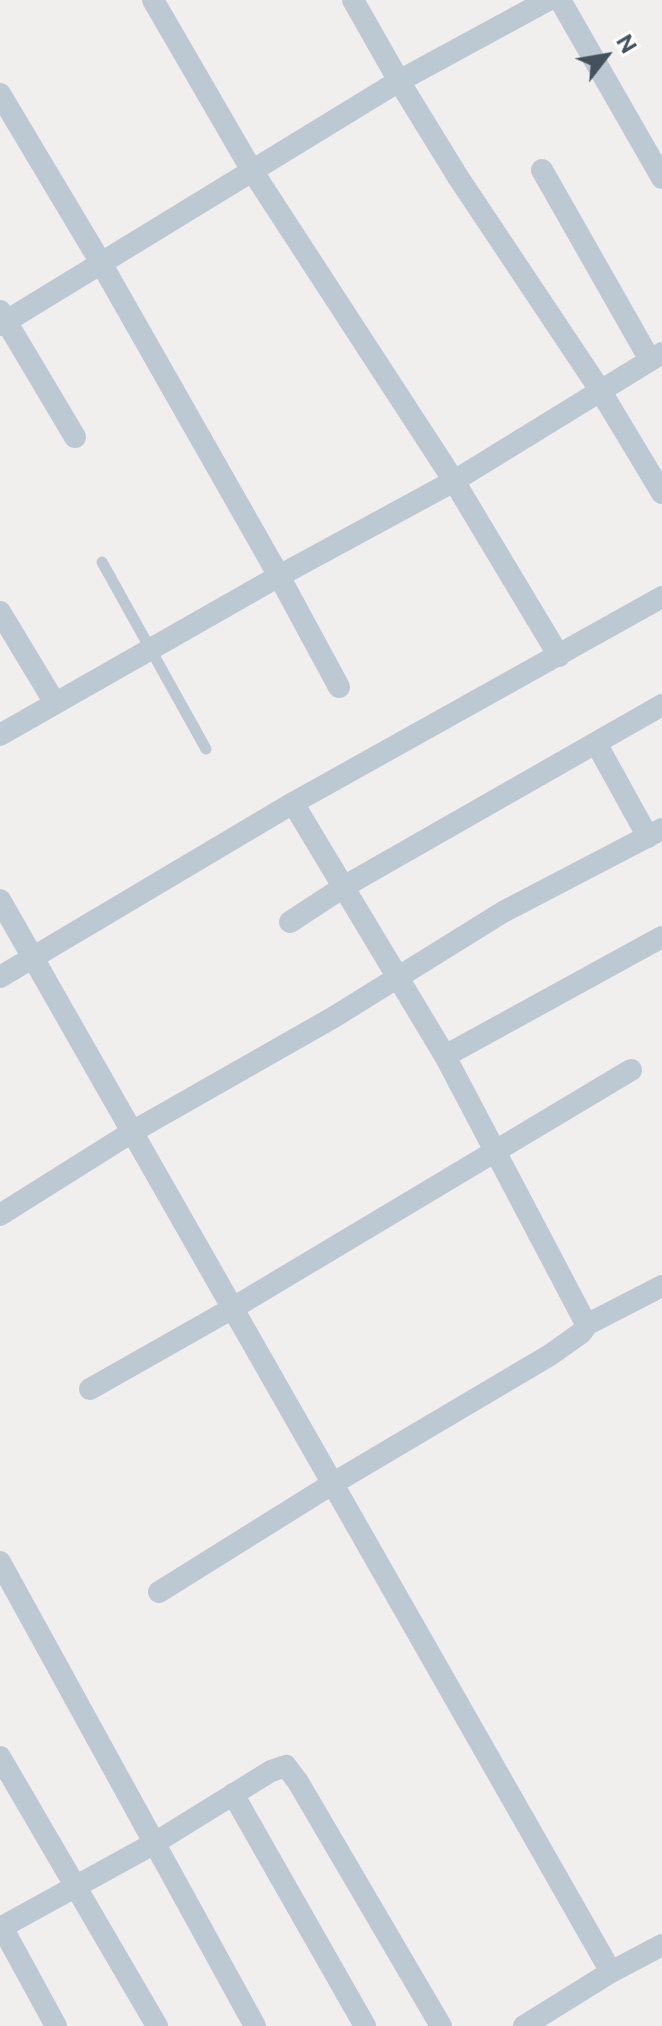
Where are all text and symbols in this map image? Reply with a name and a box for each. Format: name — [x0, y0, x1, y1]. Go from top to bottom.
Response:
north arrow — [566, 16, 646, 96]
text: N — [611, 30, 642, 58]

